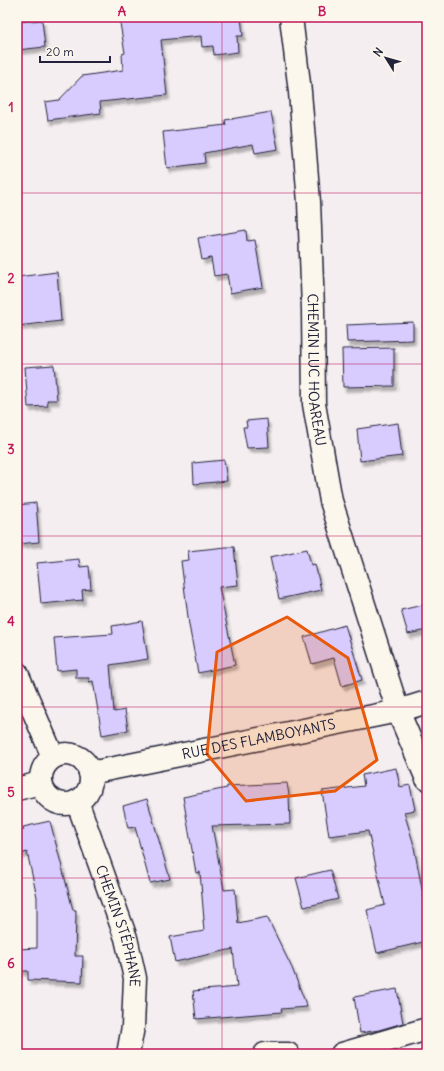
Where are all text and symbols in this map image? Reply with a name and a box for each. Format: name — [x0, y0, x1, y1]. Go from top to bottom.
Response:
text: A — [118, 3, 127, 20]
text: B — [318, 3, 327, 20]
scale bar — [40, 38, 110, 64]
north arrow — [366, 38, 406, 78]
text: 20 m — [46, 44, 74, 59]
text: N — [370, 45, 386, 59]
text: 1 — [8, 99, 14, 116]
text: 2 — [7, 270, 15, 287]
street label: CHEMIN LUC HOAREAU — [303, 293, 330, 447]
text: 3 — [7, 441, 15, 458]
text: 4 — [7, 613, 15, 630]
street label: RUE DES FLAMBOYANTS — [180, 715, 337, 763]
text: 5 — [7, 784, 15, 801]
street label: CHEMIN STÉPHANE — [92, 863, 144, 987]
text: 6 — [7, 955, 15, 972]

